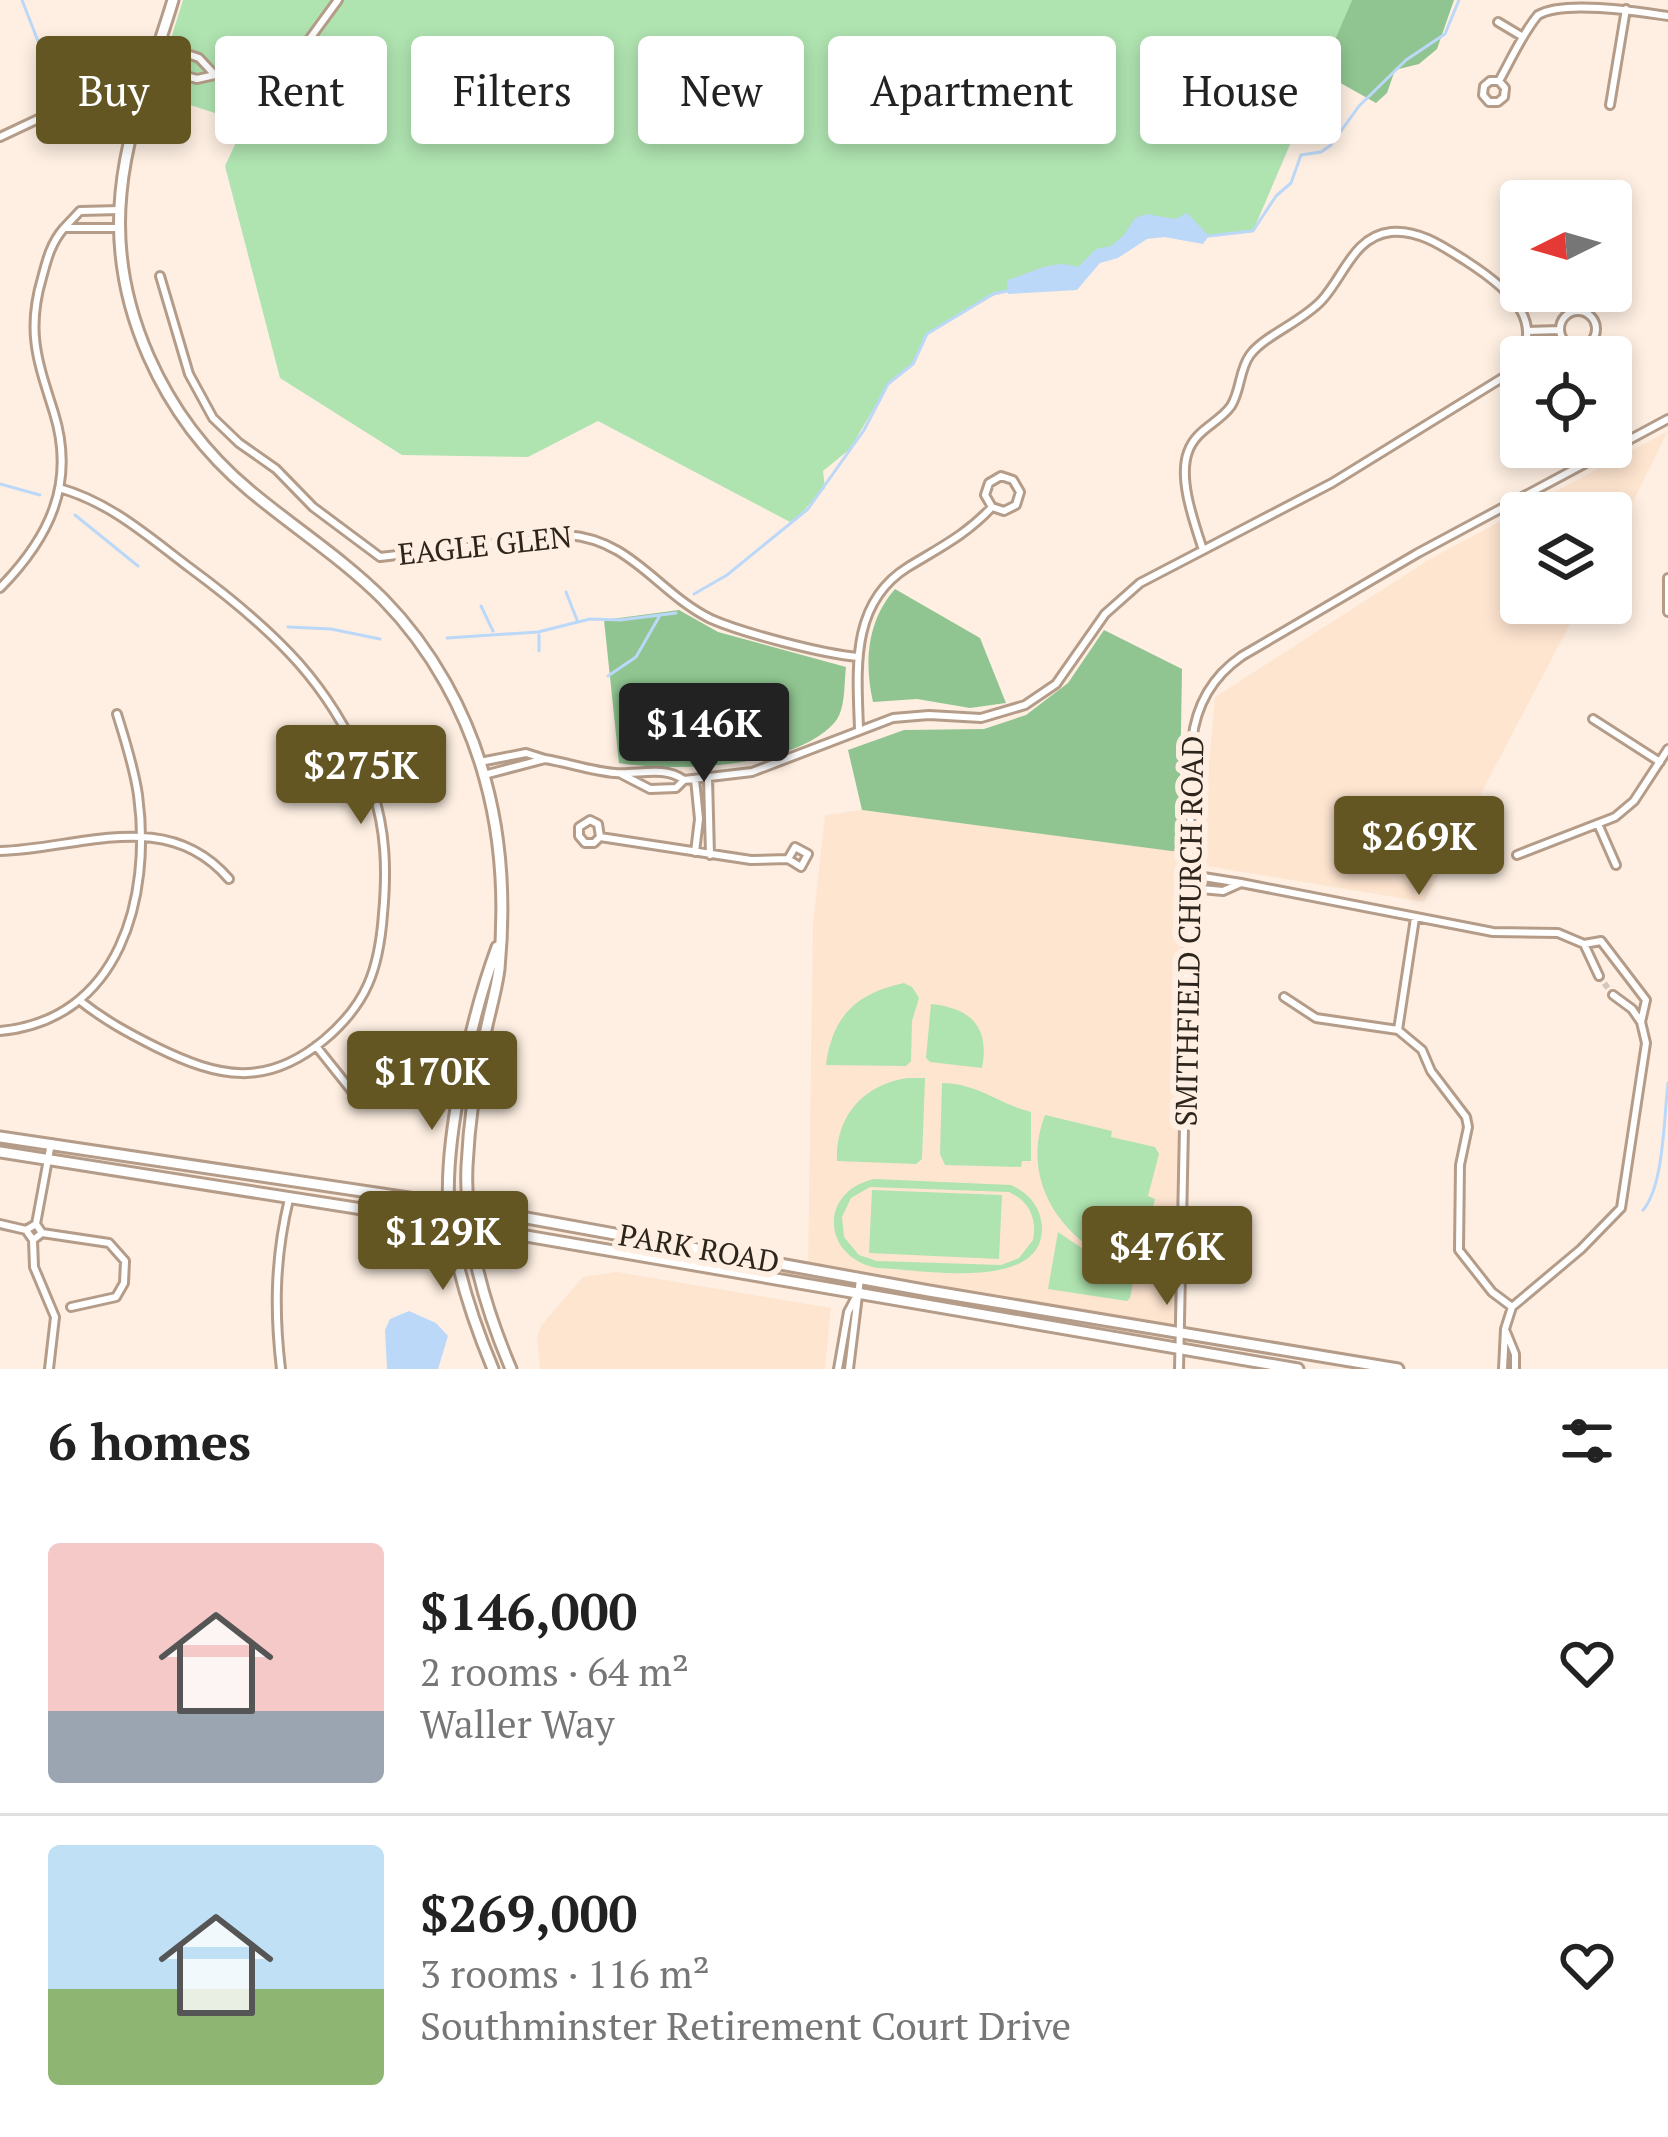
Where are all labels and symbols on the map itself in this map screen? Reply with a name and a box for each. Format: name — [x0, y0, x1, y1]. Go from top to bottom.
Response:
north arrow — [1500, 180, 1632, 312]
street label: EAGLE GLEN — [396, 516, 574, 574]
pin: $146K — [620, 683, 788, 785]
pin: $275K — [277, 725, 445, 827]
street label: SMITHFIELD CHURCH ROAD — [1166, 735, 1212, 1127]
pin: $269K — [1335, 796, 1503, 898]
pin: $170K — [348, 1031, 516, 1133]
pin: $129K — [359, 1191, 527, 1293]
pin: $476K — [1083, 1206, 1251, 1308]
street label: PARK ROAD — [616, 1214, 783, 1282]

